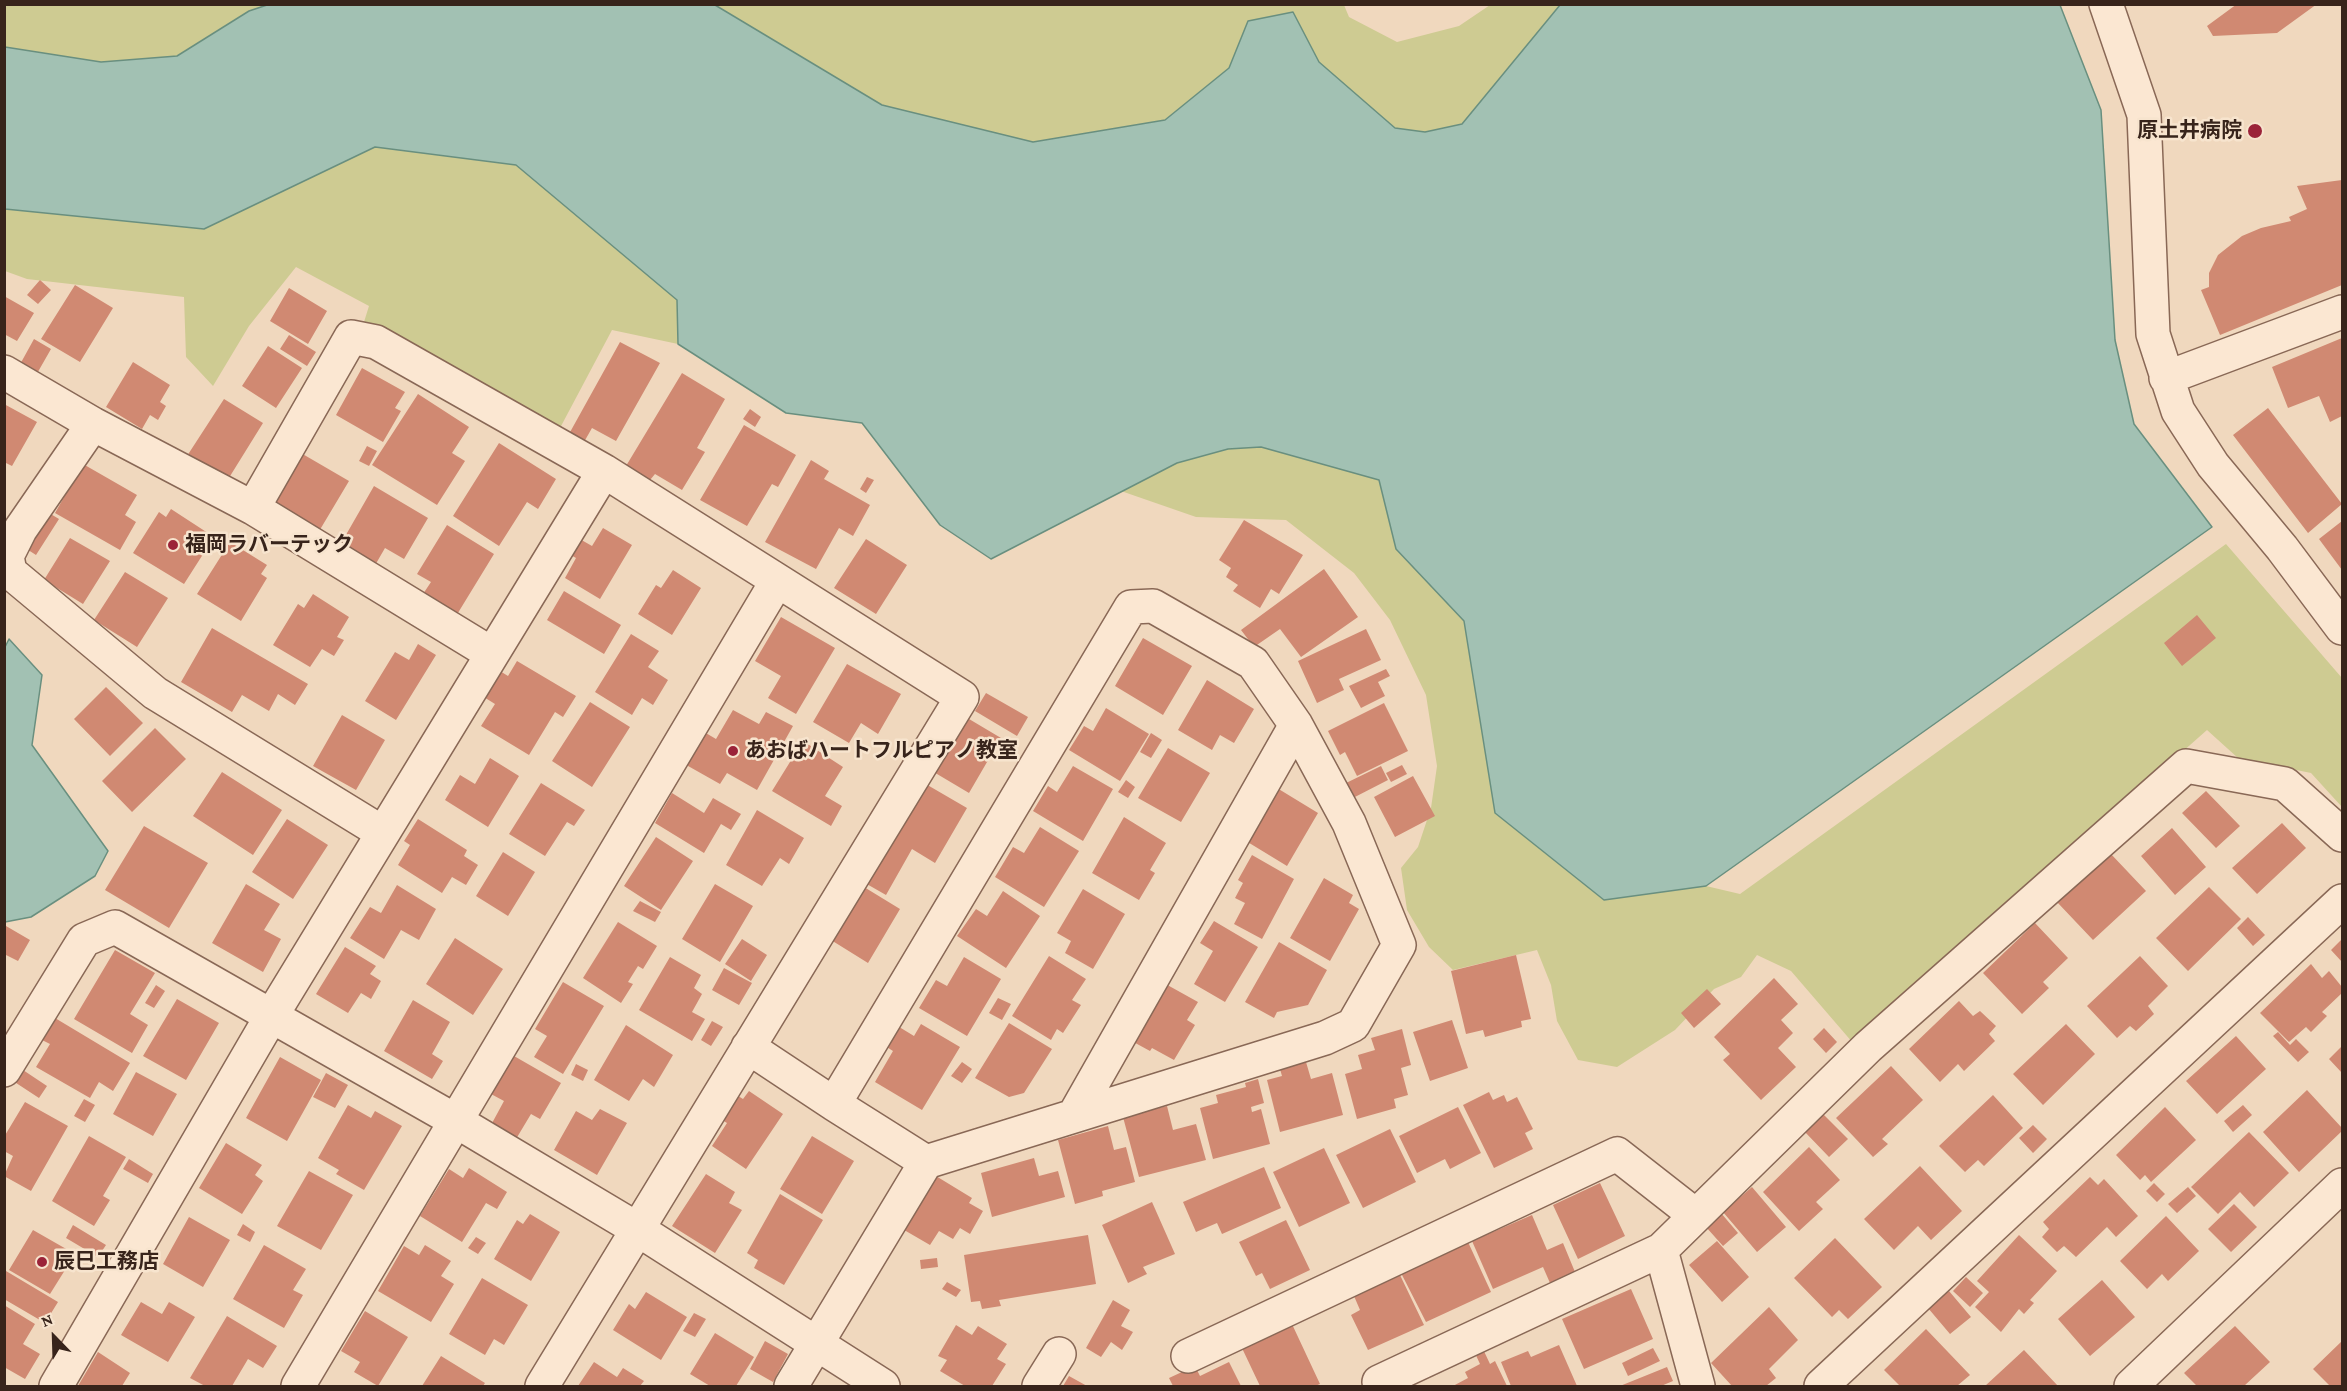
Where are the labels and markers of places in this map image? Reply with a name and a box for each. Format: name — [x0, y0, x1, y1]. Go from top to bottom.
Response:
place label: 原土井病院 — [2137, 118, 2242, 144]
marker: 原土井病院 — [2246, 122, 2264, 140]
place label: 福岡ラバーテック — [185, 532, 353, 558]
marker: 福岡ラバーテック — [166, 538, 180, 552]
place label: あおばハートフルピアノ教室 — [745, 738, 1018, 764]
marker: あおばハートフルピアノ教室 — [726, 744, 740, 758]
place label: 辰巳工務店 — [54, 1249, 159, 1275]
marker: 辰巳工務店 — [35, 1255, 49, 1269]

